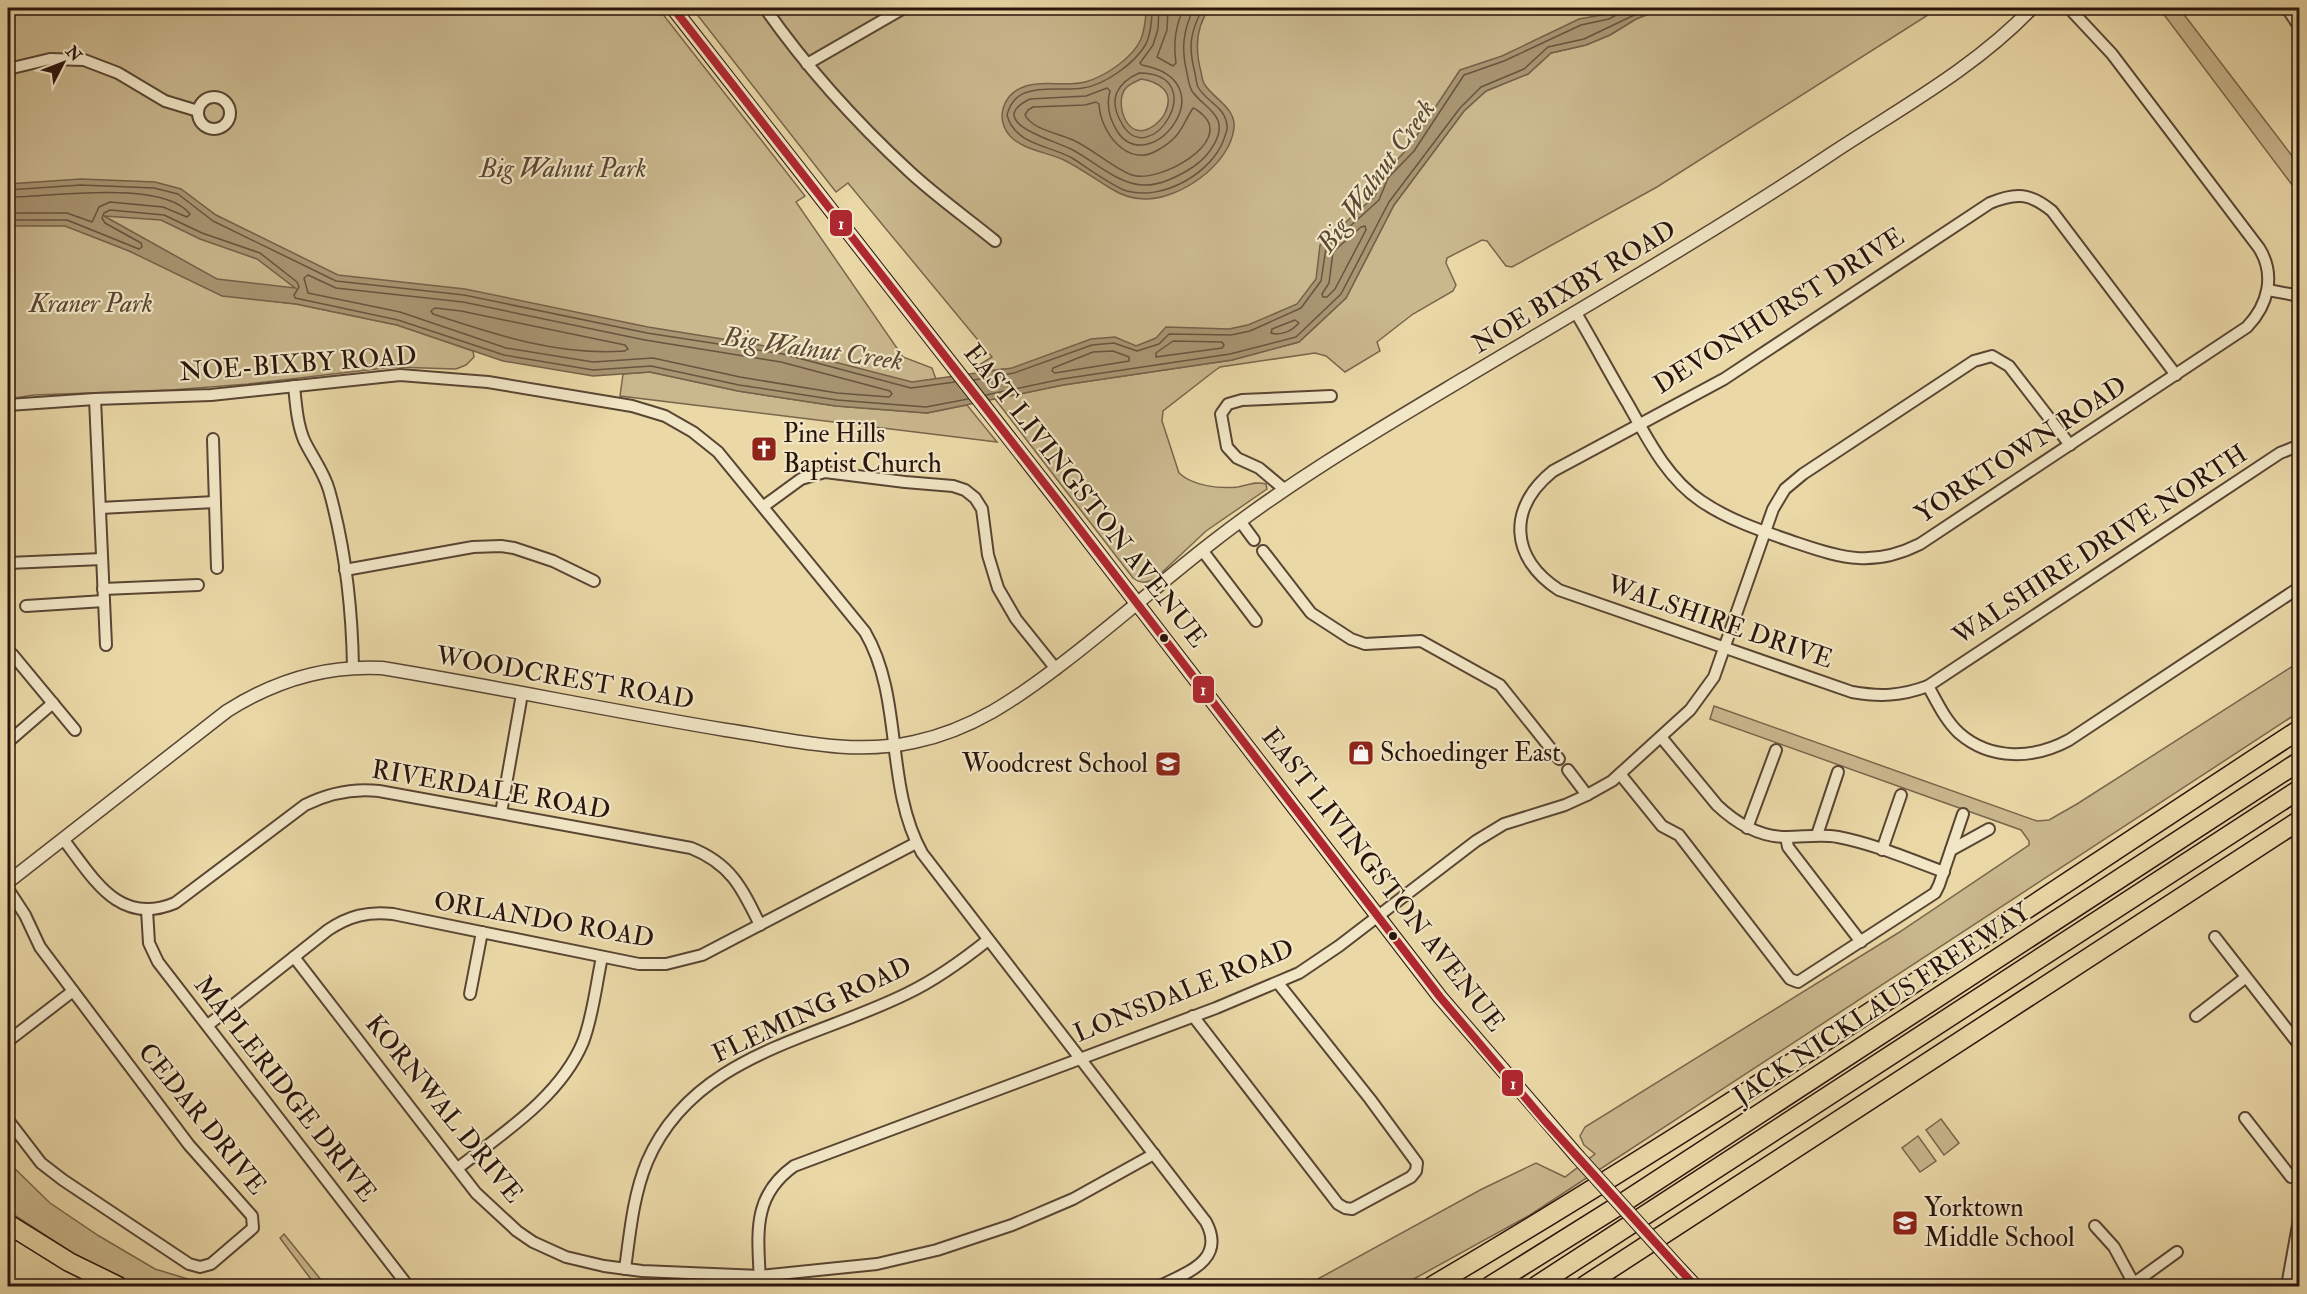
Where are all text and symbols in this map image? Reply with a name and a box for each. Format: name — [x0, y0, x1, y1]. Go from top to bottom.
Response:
north arrow — [33, 33, 93, 93]
text: N — [61, 41, 86, 66]
water label: Big Walnut Creek — [1308, 93, 1443, 261]
park label: Big Walnut Park — [477, 153, 647, 185]
line badge: 1 — [829, 209, 853, 237]
street label: NOE BIXBY ROAD — [1466, 213, 1682, 361]
text: 1 — [838, 214, 844, 234]
street label: DEVONHURST DRIVE — [1648, 221, 1910, 401]
park label: Kraner Park — [27, 288, 153, 320]
water label: Big Walnut Creek — [719, 320, 905, 378]
street label: EAST LIVINGSTON AVENUE — [956, 338, 1214, 654]
street label: NOE-BIXBY ROAD — [178, 340, 418, 388]
street label: YORKTOWN ROAD — [1909, 370, 2133, 530]
place label: Pine Hills Baptist Church — [783, 418, 942, 481]
church icon: Pine Hills Baptist Church — [749, 434, 779, 464]
street label: WALSHIRE DRIVE NORTH — [1946, 438, 2253, 653]
street label: WALSHIRE DRIVE — [1602, 568, 1837, 676]
unlabelled marker — [1158, 632, 1170, 644]
street label: WOODCREST ROAD — [433, 639, 696, 716]
line badge: 1 — [1192, 675, 1215, 704]
text: 1 — [1200, 680, 1206, 700]
street label: EAST LIVINGSTON AVENUE — [1254, 722, 1512, 1038]
place label: Schoedinger East — [1380, 737, 1561, 769]
shop icon: Schoedinger East — [1346, 738, 1376, 768]
place label: Woodcrest School — [961, 748, 1148, 780]
school or university icon: Woodcrest School — [1153, 749, 1183, 779]
street label: RIVERDALE ROAD — [369, 753, 613, 827]
street label: ORLANDO ROAD — [431, 885, 657, 955]
street label: JACK NICKLAUS FREEWAY — [1727, 895, 2038, 1113]
unlabelled marker — [1387, 930, 1399, 942]
street label: LONSDALE ROAD — [1069, 932, 1299, 1050]
street label: FLEMING ROAD — [707, 950, 917, 1070]
street label: MAPLERIDGE DRIVE — [187, 970, 383, 1208]
street label: KORNWAL DRIVE — [358, 1008, 530, 1210]
street label: CEDAR DRIVE — [131, 1037, 273, 1201]
line badge: 1 — [1501, 1069, 1524, 1097]
text: 1 — [1510, 1074, 1516, 1094]
place label: Yorktown Middle School — [1924, 1192, 2075, 1254]
school or university icon: Yorktown Middle School — [1890, 1208, 1920, 1238]

